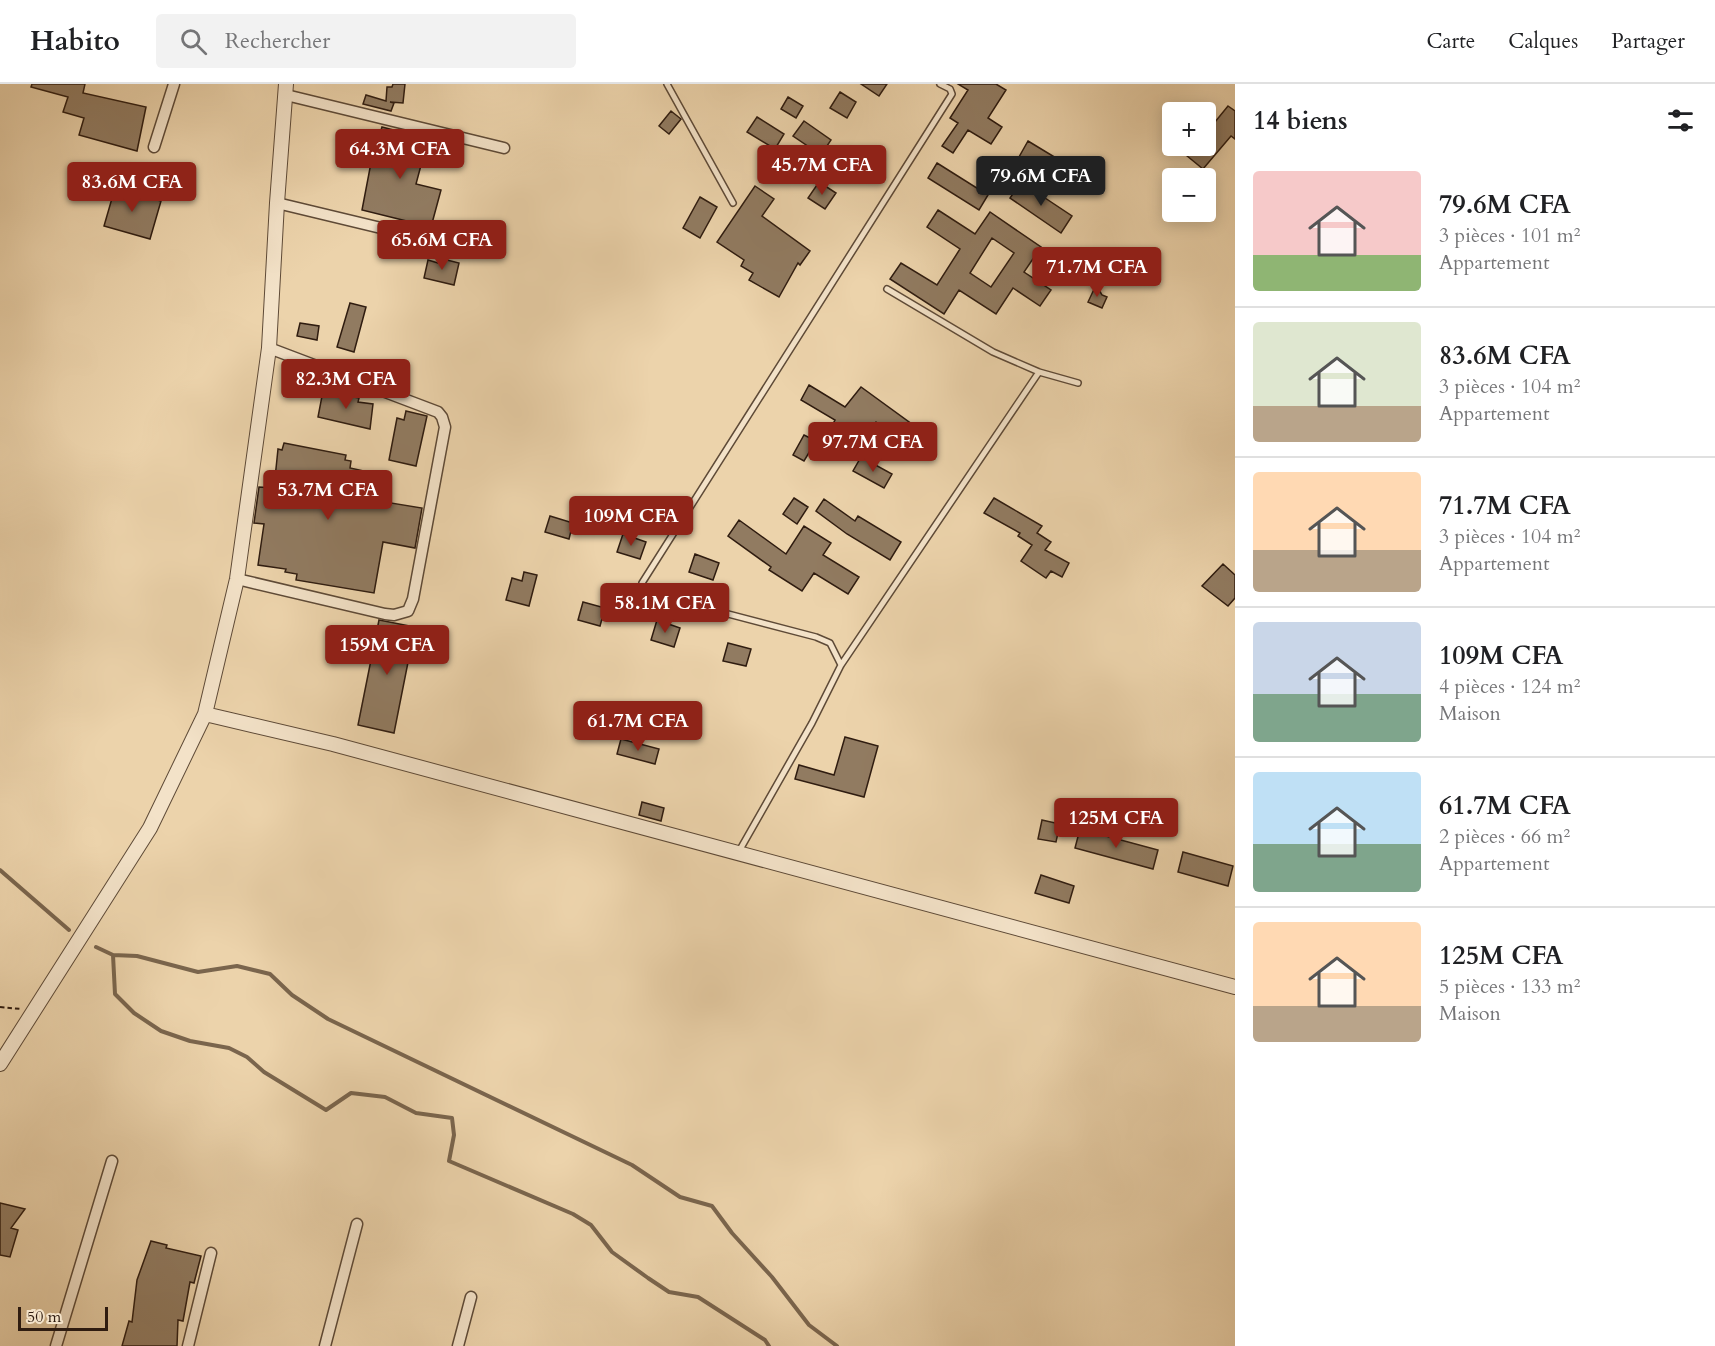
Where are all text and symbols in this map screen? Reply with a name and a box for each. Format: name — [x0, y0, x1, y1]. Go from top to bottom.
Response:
search box — [156, 14, 576, 68]
text: Habito — [30, 22, 120, 60]
icon: search — [177, 25, 210, 58]
text: Rechercher — [225, 26, 330, 56]
text: Carte — [1426, 27, 1475, 56]
text: Calques — [1508, 27, 1578, 56]
text: Partager — [1611, 27, 1685, 56]
map controls — [1162, 102, 1216, 222]
button: + — [1162, 102, 1216, 156]
text: 14 biens — [1253, 103, 1348, 138]
icon: filters — [1664, 104, 1697, 137]
pin: 64.3M CFA — [331, 129, 469, 180]
text: 64.3M CFA — [349, 135, 451, 162]
pin: 45.7M CFA — [753, 145, 891, 196]
text: 45.7M CFA — [771, 151, 873, 178]
pin: 79.6M CFA — [972, 156, 1110, 207]
pin: 83.6M CFA — [63, 162, 201, 213]
text: 79.6M CFA — [990, 162, 1092, 189]
text: 83.6M CFA — [81, 168, 183, 195]
button: − — [1162, 168, 1216, 222]
text: 79.6M CFA — [1439, 187, 1571, 222]
icon: home — [1301, 195, 1373, 267]
pin: 65.6M CFA — [373, 220, 511, 271]
text: 3 pièces · 101 m² — [1439, 222, 1580, 249]
text: 65.6M CFA — [391, 226, 493, 253]
pin: 71.7M CFA — [1028, 247, 1166, 298]
text: Appartement — [1439, 249, 1550, 276]
text: 71.7M CFA — [1046, 253, 1148, 280]
text: 83.6M CFA — [1439, 338, 1571, 373]
icon: home — [1301, 346, 1373, 418]
pin: 82.3M CFA — [277, 359, 415, 410]
text: 82.3M CFA — [295, 365, 397, 392]
text: 3 pièces · 104 m² — [1439, 373, 1580, 400]
text: Appartement — [1439, 400, 1550, 427]
pin: 97.7M CFA — [804, 422, 942, 473]
text: 97.7M CFA — [822, 428, 924, 455]
pin: 53.7M CFA — [259, 470, 397, 521]
text: 53.7M CFA — [277, 476, 379, 503]
text: 71.7M CFA — [1439, 488, 1571, 523]
pin: 109M CFA — [569, 496, 693, 547]
icon: home — [1301, 496, 1373, 568]
text: 109M CFA — [583, 502, 679, 529]
text: 3 pièces · 104 m² — [1439, 523, 1580, 550]
text: Appartement — [1439, 550, 1550, 577]
pin: 58.1M CFA — [596, 583, 734, 634]
text: 58.1M CFA — [614, 589, 716, 616]
pin: 159M CFA — [325, 625, 449, 676]
text: 159M CFA — [339, 631, 435, 658]
text: 109M CFA — [1439, 638, 1563, 673]
icon: home — [1301, 646, 1373, 718]
text: 4 pièces · 124 m² — [1439, 673, 1580, 700]
text: Maison — [1439, 700, 1501, 727]
pin: 61.7M CFA — [569, 701, 707, 752]
text: 61.7M CFA — [587, 707, 689, 734]
text: 61.7M CFA — [1439, 788, 1571, 823]
icon: home — [1301, 796, 1373, 868]
pin: 125M CFA — [1054, 798, 1178, 849]
text: 125M CFA — [1068, 804, 1164, 831]
text: 2 pièces · 66 m² — [1439, 823, 1570, 850]
text: Appartement — [1439, 850, 1550, 877]
text: 125M CFA — [1439, 938, 1563, 973]
icon: home — [1301, 946, 1373, 1018]
text: 5 pièces · 133 m² — [1439, 973, 1580, 1000]
text: Maison — [1439, 1000, 1501, 1027]
scale bar — [18, 1304, 108, 1332]
text: 50 m — [27, 1306, 61, 1328]

